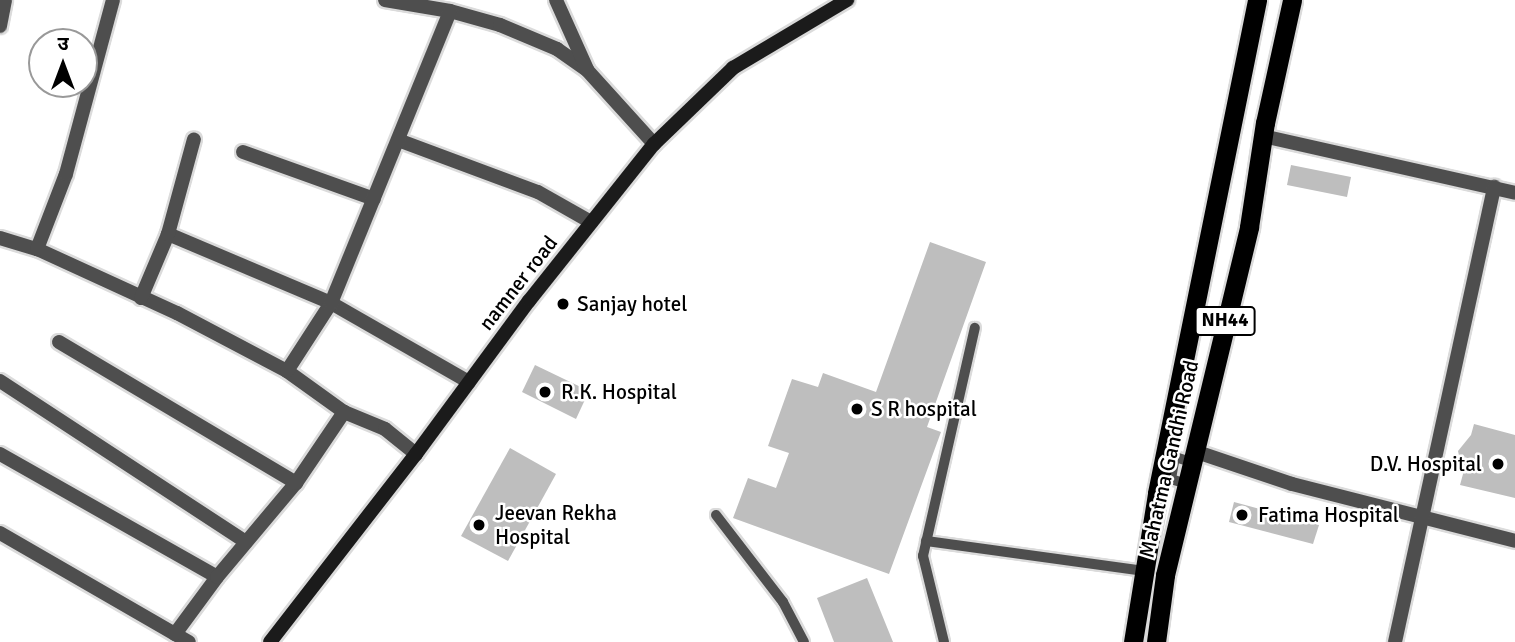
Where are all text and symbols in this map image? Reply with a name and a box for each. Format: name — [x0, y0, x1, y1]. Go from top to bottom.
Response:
north arrow — [28, 28, 98, 98]
text: उ — [57, 32, 69, 56]
street label: namner road — [473, 231, 563, 335]
place label: Sanjay hotel — [577, 291, 687, 317]
marker: Sanjay hotel — [555, 296, 571, 312]
road number: NH44 — [1194, 306, 1256, 336]
street label: Mahatma Gandhi Road — [1134, 358, 1204, 560]
place label: R.K. Hospital — [561, 379, 677, 405]
marker: R.K. Hospital — [535, 382, 555, 402]
place label: S R hospital — [871, 396, 977, 422]
marker: S R hospital — [849, 401, 865, 417]
place label: D.V. Hospital — [1370, 451, 1482, 477]
marker: D.V. Hospital — [1488, 454, 1508, 474]
place label: Jeevan Rekha Hospital — [495, 500, 617, 550]
place label: Fatima Hospital — [1258, 502, 1399, 528]
marker: Fatima Hospital — [1232, 505, 1252, 525]
marker: Jeevan Rekha Hospital — [469, 515, 489, 535]

